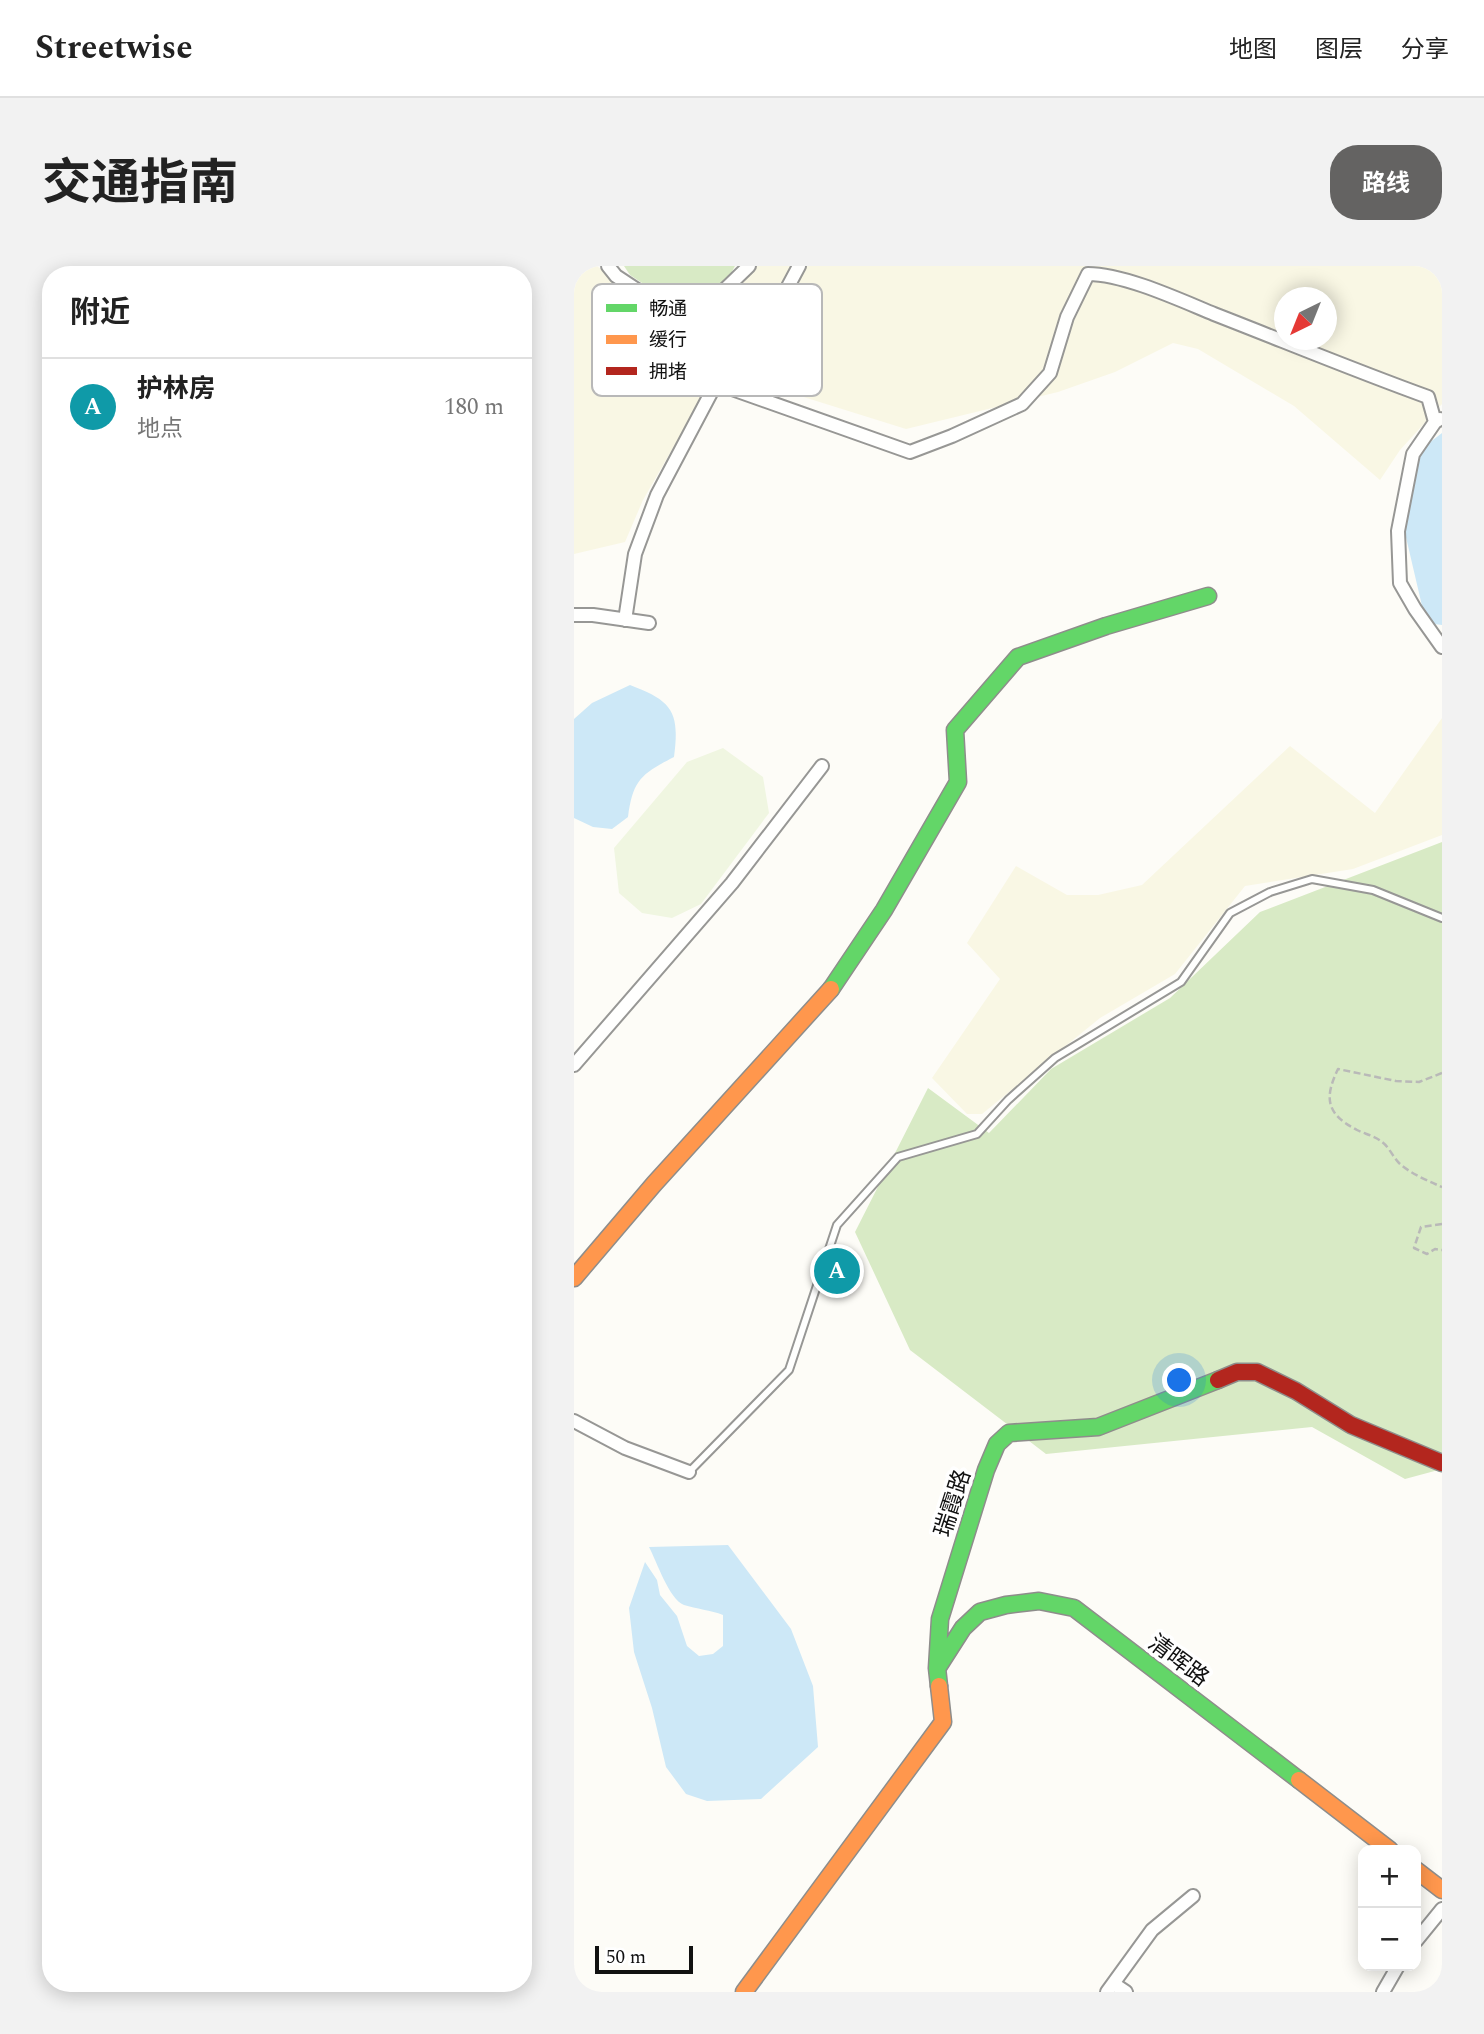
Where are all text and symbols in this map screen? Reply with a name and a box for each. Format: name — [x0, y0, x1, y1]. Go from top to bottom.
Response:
text: Streetwise — [35, 23, 193, 73]
text: 地图 — [1229, 32, 1277, 68]
text: 图层 — [1315, 32, 1363, 68]
text: 分享 — [1401, 32, 1449, 68]
button: 路线 — [1330, 145, 1442, 220]
text: 交通指南 — [42, 147, 238, 222]
legend — [592, 284, 822, 396]
north arrow — [1274, 287, 1337, 350]
text: 附近 — [70, 290, 130, 336]
text: 畅通 — [649, 295, 687, 324]
text: 缓行 — [649, 326, 687, 355]
text: 拥堵 — [649, 358, 687, 387]
text: 护林房 — [137, 369, 215, 409]
text: A — [84, 390, 102, 425]
text: 180 m — [444, 390, 504, 425]
text: 地点 — [137, 412, 183, 447]
pin: A — [814, 1245, 860, 1297]
your location — [1162, 1363, 1196, 1397]
street label: 瑞霞路 — [926, 1465, 981, 1542]
street label: 清晖路 — [1140, 1626, 1216, 1696]
map controls — [1358, 1845, 1421, 1971]
button: + — [1358, 1845, 1421, 1908]
button: − — [1358, 1908, 1421, 1971]
scale bar — [595, 1943, 693, 1975]
text: 50 m — [606, 1943, 646, 1972]

